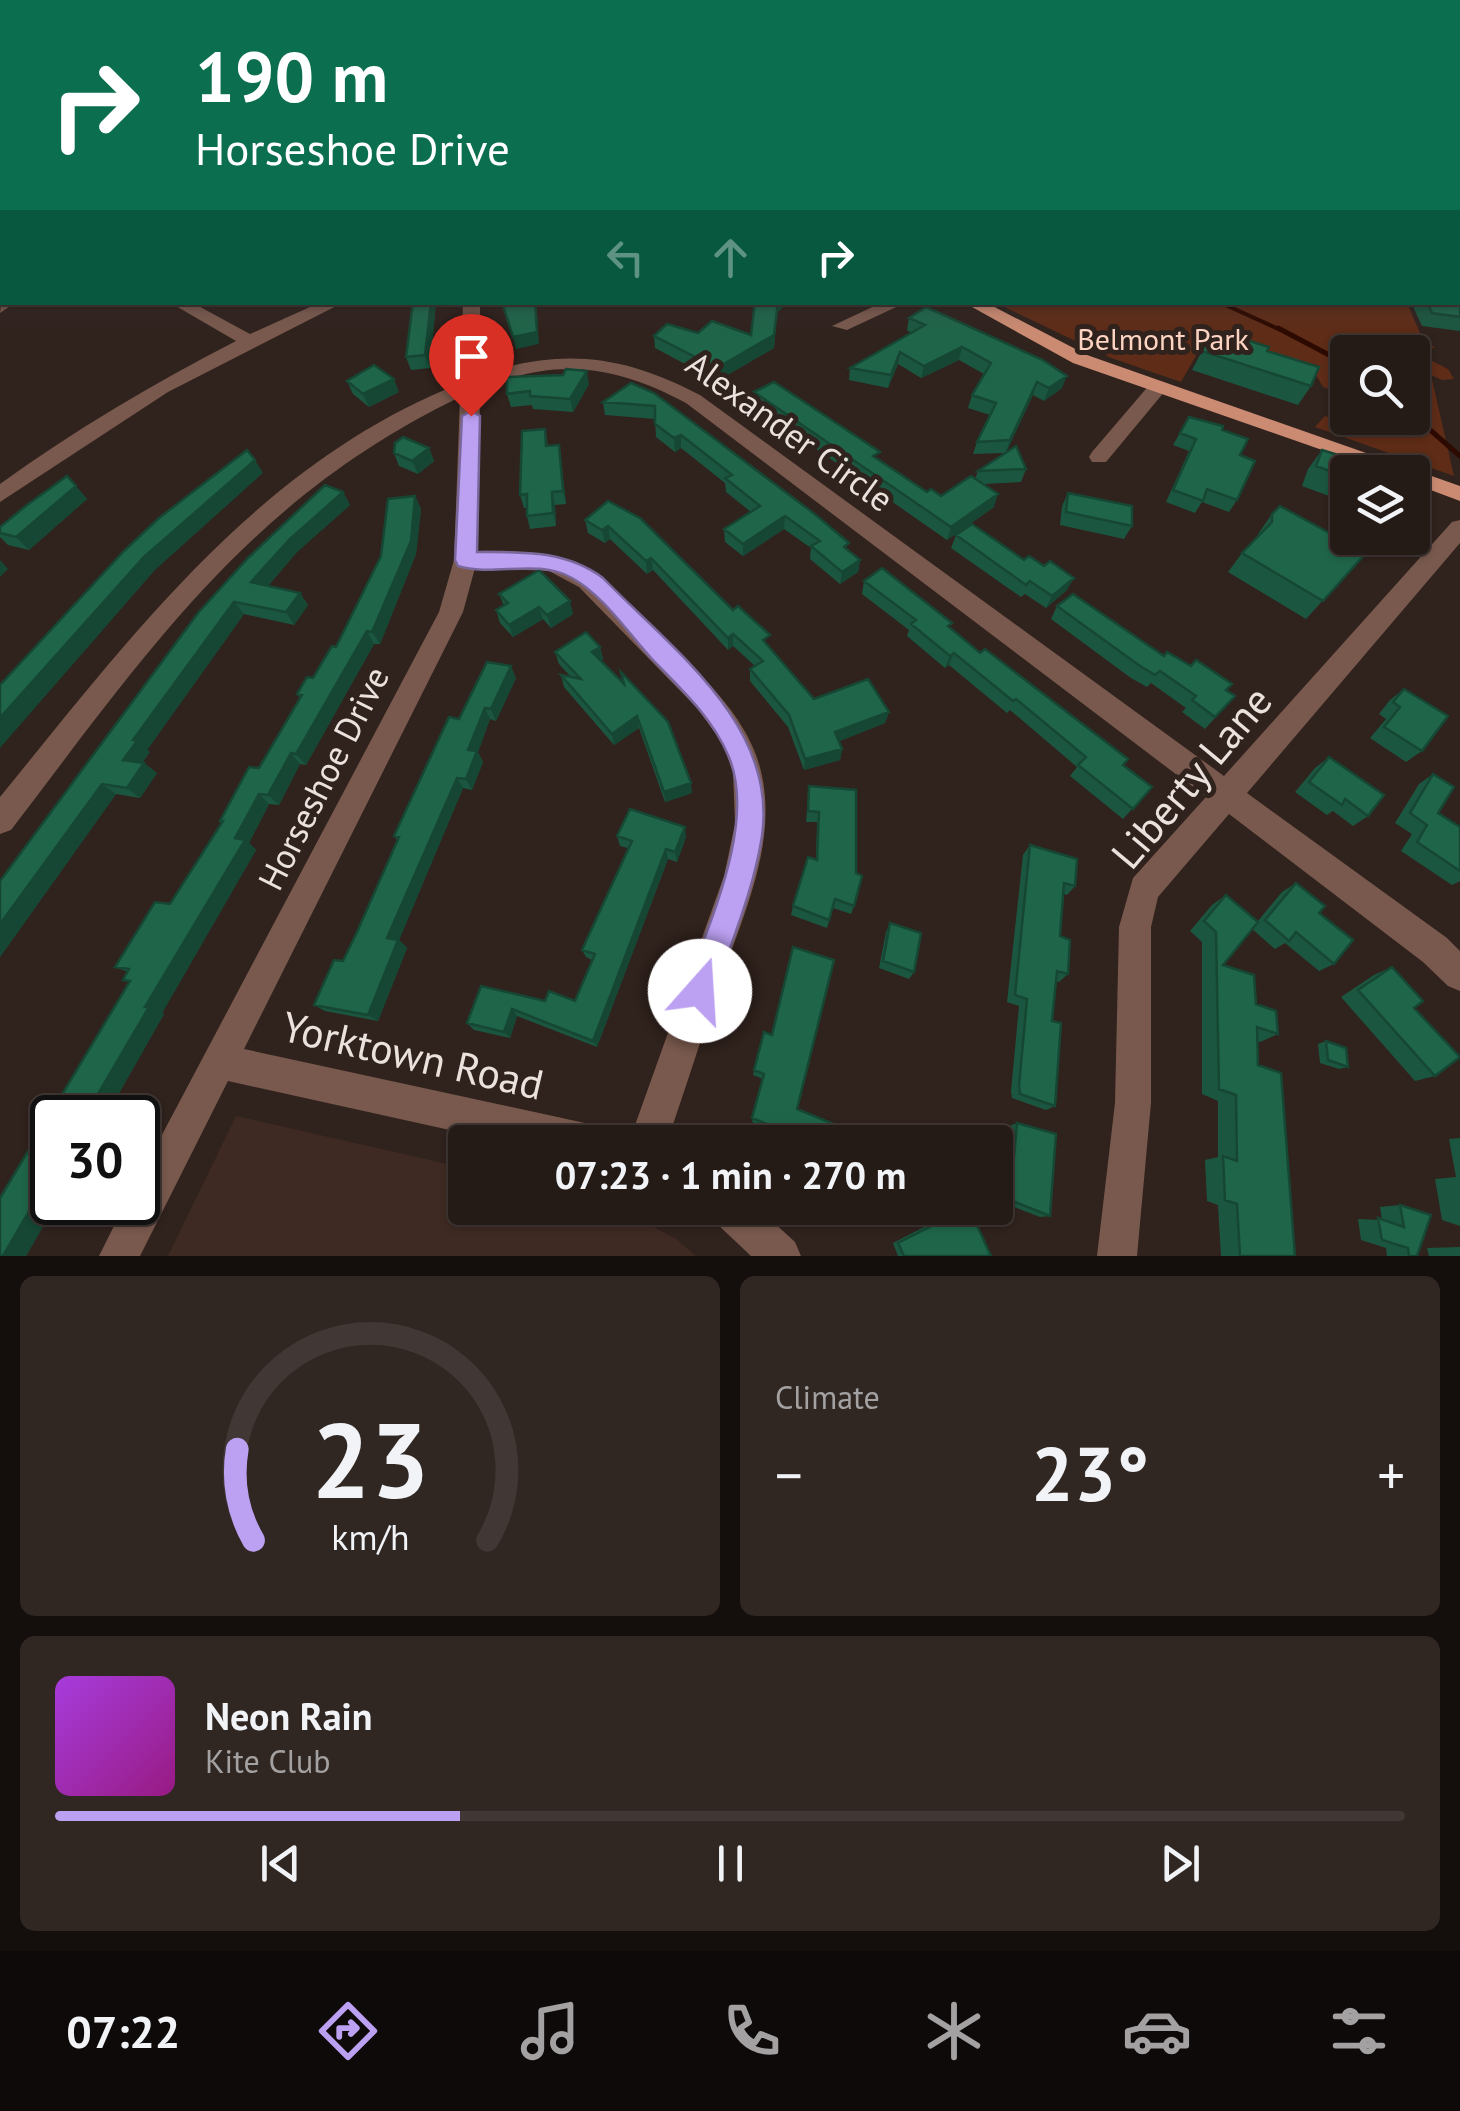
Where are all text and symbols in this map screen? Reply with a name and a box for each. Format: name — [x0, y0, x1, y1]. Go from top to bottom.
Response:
text: 190 m — [195, 31, 388, 121]
icon: right — [30, 40, 160, 170]
text: Horseshoe Drive — [195, 119, 510, 177]
icon: left — [598, 230, 653, 285]
icon: ahead — [703, 230, 758, 285]
icon: right — [808, 230, 863, 285]
pin — [429, 314, 514, 417]
park label: Belmont Park — [1077, 319, 1249, 358]
icon: arrive — [444, 329, 499, 384]
map controls — [1330, 335, 1430, 555]
button: search — [1330, 335, 1430, 435]
street label: Alexander Circle — [677, 340, 903, 522]
button: layers — [1330, 455, 1430, 555]
street label: Horseshoe Drive — [247, 658, 399, 898]
street label: Liberty Lane — [1099, 674, 1283, 880]
position arrow — [648, 939, 752, 1043]
street label: Yorktown Road — [277, 998, 549, 1112]
speed limit sign: 30 — [30, 1095, 160, 1225]
text: 07:23 · 1 min · 270 m — [555, 1150, 906, 1199]
text: Climate — [775, 1376, 880, 1418]
text: 23 — [311, 1392, 429, 1527]
text: 23° — [1031, 1425, 1149, 1522]
text: − — [775, 1439, 803, 1510]
text: + — [1377, 1439, 1405, 1510]
text: km/h — [331, 1514, 409, 1560]
text: Neon Rain — [205, 1691, 372, 1740]
text: Kite Club — [205, 1740, 331, 1782]
icon: previous — [253, 1836, 308, 1891]
icon: pause — [703, 1836, 758, 1891]
icon: next — [1153, 1836, 1208, 1891]
icon: directions — [313, 1996, 383, 2066]
icon: music — [515, 1996, 585, 2066]
icon: phone — [717, 1996, 787, 2066]
icon: climate — [919, 1996, 989, 2066]
icon: car — [1122, 1996, 1192, 2066]
icon: filters — [1324, 1996, 1394, 2066]
text: 07:22 — [66, 2002, 180, 2060]

